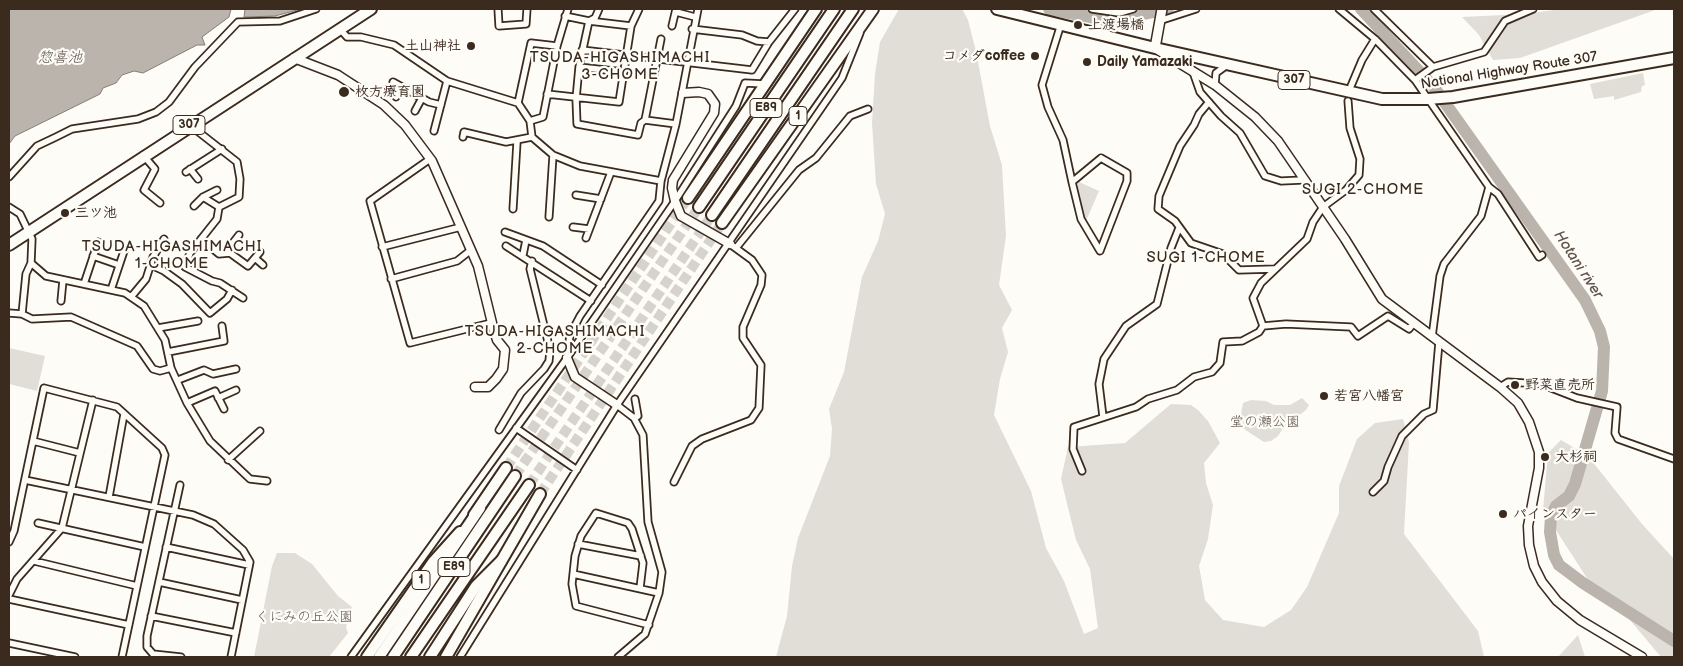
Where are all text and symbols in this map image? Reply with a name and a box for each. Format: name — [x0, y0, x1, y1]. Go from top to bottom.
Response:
place label: 上渡場橋 — [1088, 17, 1144, 33]
marker: 上渡場橋 — [1072, 19, 1084, 31]
place label: 土山神社 — [405, 38, 461, 54]
marker: 土山神社 — [465, 40, 477, 52]
place label: コメダcoffee — [943, 48, 1025, 64]
water label: 惣喜池 — [38, 49, 82, 67]
district label: TSUDA-HIGASHIMACHI 3-CHOME — [527, 49, 713, 84]
street label: National Highway Route 307 — [1420, 49, 1598, 93]
marker: コメダcoffee — [1029, 50, 1041, 62]
place label: Daily Yamazaki — [1097, 54, 1193, 70]
marker: Daily Yamazaki — [1081, 56, 1093, 68]
road number: 307 — [1278, 70, 1310, 90]
place label: 枚方療育園 — [355, 84, 425, 100]
marker: 枚方療育園 — [337, 85, 351, 99]
road number: E89 — [750, 99, 782, 118]
road number: 1 — [789, 106, 807, 125]
road number: 307 — [173, 116, 205, 134]
district label: SUGI 2-CHOME — [1300, 181, 1426, 199]
place label: 三ツ池 — [75, 205, 117, 221]
marker: 三ツ池 — [59, 207, 71, 219]
water label: Hotani river — [1549, 228, 1607, 302]
district label: TSUDA-HIGASHIMACHI 1-CHOME — [79, 238, 265, 273]
district label: SUGI 1-CHOME — [1145, 249, 1267, 267]
district label: TSUDA-HIGASHIMACHI 2-CHOME — [462, 323, 648, 358]
place label: 野菜直売所 — [1525, 377, 1595, 393]
marker: 野菜直売所 — [1509, 379, 1521, 391]
place label: 若宮八幡宮 — [1334, 388, 1404, 404]
marker: 若宮八幡宮 — [1318, 390, 1330, 402]
park label: 堂の瀬公園 — [1230, 414, 1300, 430]
place label: 大杉祠 — [1555, 449, 1597, 465]
marker: 大杉祠 — [1539, 451, 1551, 463]
place label: パインスター — [1513, 506, 1597, 522]
marker: パインスター — [1497, 508, 1509, 520]
road number: E89 — [438, 558, 470, 576]
road number: 1 — [412, 570, 430, 590]
park label: くにみの丘公園 — [255, 609, 353, 625]

